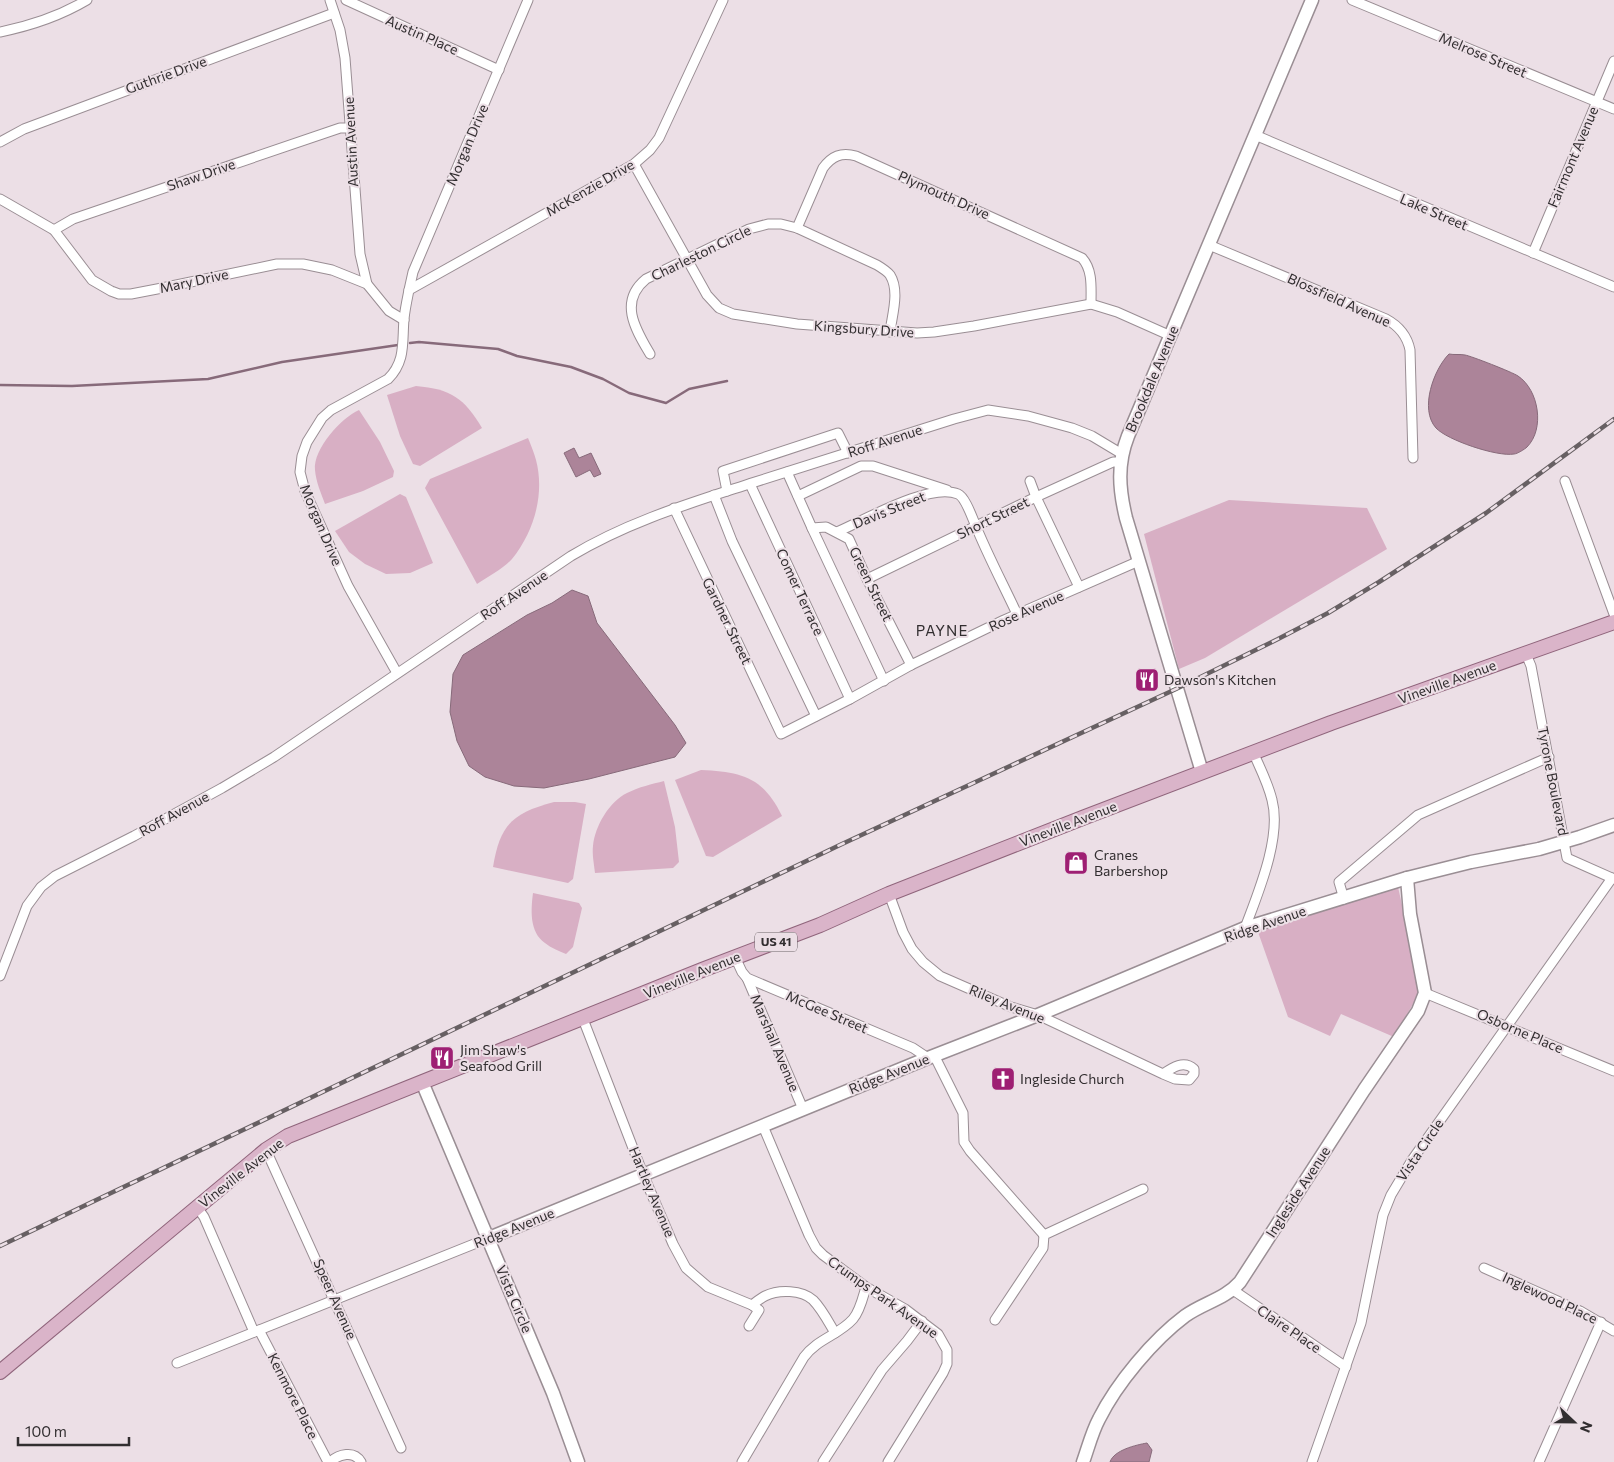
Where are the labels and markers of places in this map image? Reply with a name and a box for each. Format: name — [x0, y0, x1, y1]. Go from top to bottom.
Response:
restaurant icon: Dawson's Kitchen — [1134, 667, 1160, 693]
place label: Dawson's Kitchen — [1164, 671, 1276, 688]
place label: Cranes Barbershop — [1094, 846, 1168, 879]
shop icon: Cranes Barbershop — [1063, 850, 1089, 876]
place label: Jim Shaw's Seafood Grill — [460, 1041, 542, 1074]
restaurant icon: Jim Shaw's Seafood Grill — [429, 1045, 455, 1071]
church icon: Ingleside Church — [990, 1066, 1016, 1092]
place label: Ingleside Church — [1020, 1070, 1124, 1087]

